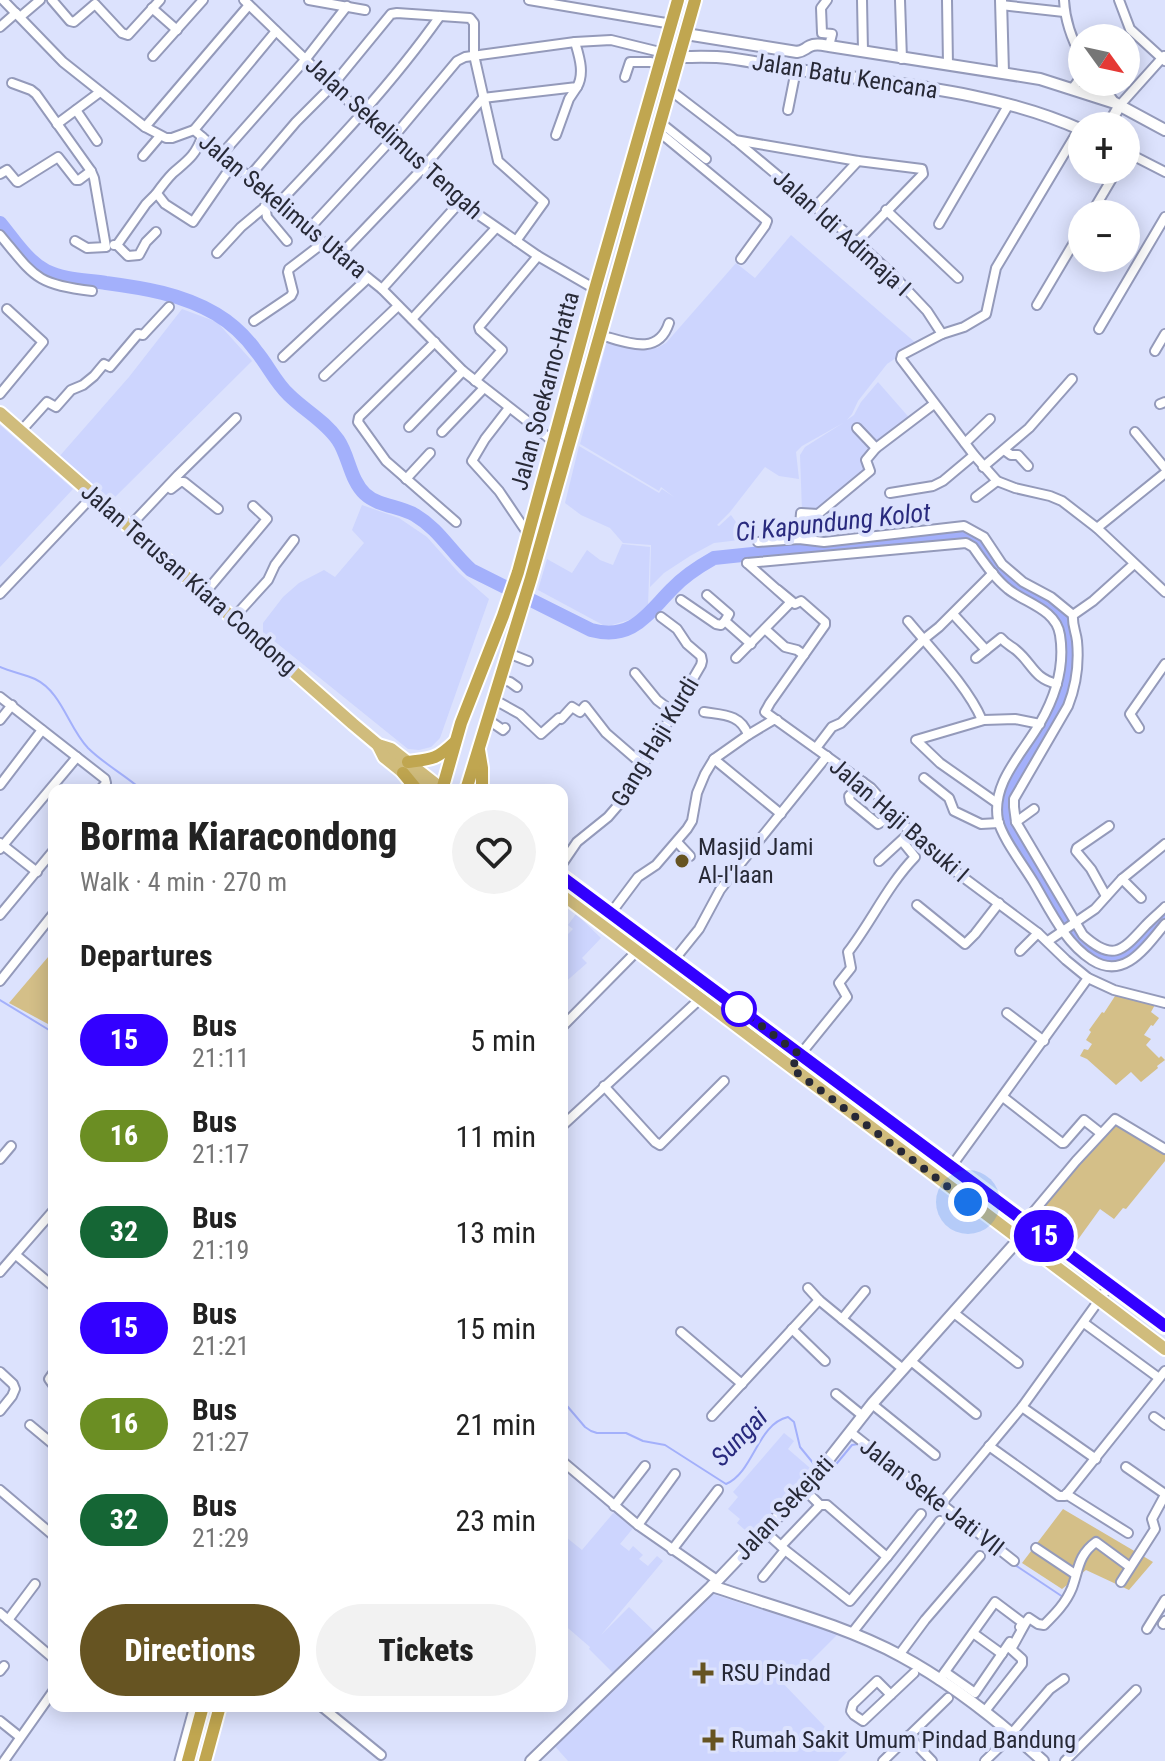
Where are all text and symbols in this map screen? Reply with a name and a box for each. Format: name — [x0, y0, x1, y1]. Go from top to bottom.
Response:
north arrow — [1068, 24, 1140, 96]
map controls — [1068, 24, 1140, 272]
street label: Jalan Batu Kencana — [750, 48, 940, 104]
street label: Jalan Sekelimus Tengah — [300, 51, 488, 225]
button: + — [1068, 112, 1140, 184]
street label: Jalan Sekelimus Utara — [193, 128, 373, 284]
street label: Jalan Idi Adimaja I — [767, 164, 917, 302]
button: − — [1068, 200, 1140, 272]
street label: Jalan Soekarno-Hatta — [505, 289, 585, 493]
street label: Jalan Terusan Kiara Condong — [75, 478, 303, 680]
water label: Ci Kapundung Kolot — [734, 497, 933, 547]
street label: Gang Haji Kurdi — [605, 672, 705, 812]
street label: Jalan Haji Basuki I — [824, 752, 974, 888]
button: heart — [452, 810, 536, 894]
text: Borma Kiaracondong — [80, 815, 397, 859]
place label: Masjid Jami Al-I'laan — [698, 833, 814, 889]
marker: Masjid Jami Al-I'laan — [673, 852, 691, 870]
text: Walk · 4 min · 270 m — [80, 867, 287, 897]
text: Departures — [80, 938, 213, 973]
unlabelled marker — [722, 992, 756, 1026]
text: Bus — [192, 1008, 237, 1043]
text: 15 — [110, 1023, 138, 1056]
text: 5 min — [470, 1023, 536, 1058]
text: 21:11 — [192, 1043, 249, 1073]
text: Bus — [192, 1104, 237, 1139]
text: 16 — [110, 1119, 138, 1152]
text: 11 min — [455, 1119, 536, 1154]
text: 21:17 — [192, 1139, 249, 1169]
your location — [948, 1182, 988, 1222]
text: Bus — [192, 1200, 237, 1235]
line badge: 15 — [1008, 1210, 1080, 1262]
text: 32 — [110, 1215, 138, 1248]
text: 13 min — [455, 1215, 536, 1250]
text: 15 — [1030, 1219, 1058, 1252]
text: 21:19 — [192, 1235, 249, 1265]
text: Bus — [192, 1296, 237, 1331]
text: 15 — [110, 1311, 138, 1344]
text: 15 min — [455, 1311, 536, 1346]
text: 21:21 — [192, 1331, 249, 1361]
text: Bus — [192, 1392, 237, 1427]
water label: Sungai — [705, 1402, 773, 1472]
text: 16 — [110, 1407, 138, 1440]
text: 21 min — [455, 1407, 536, 1442]
text: 21:27 — [192, 1427, 249, 1457]
street label: Jalan Seke Jati VII — [854, 1432, 1010, 1562]
street label: Jalan Sekejati — [729, 1450, 839, 1566]
text: Bus — [192, 1488, 237, 1523]
text: 32 — [110, 1503, 138, 1536]
text: 23 min — [455, 1503, 536, 1538]
text: 21:29 — [192, 1523, 249, 1553]
button: Directions — [80, 1604, 300, 1696]
button: Tickets — [316, 1604, 536, 1696]
place label: RSU Pindad — [721, 1659, 831, 1687]
marker: RSU Pindad — [692, 1662, 714, 1684]
place label: Rumah Sakit Umum Pindad Bandung — [731, 1726, 1076, 1754]
marker: Rumah Sakit Umum Pindad Bandung — [702, 1729, 724, 1751]

